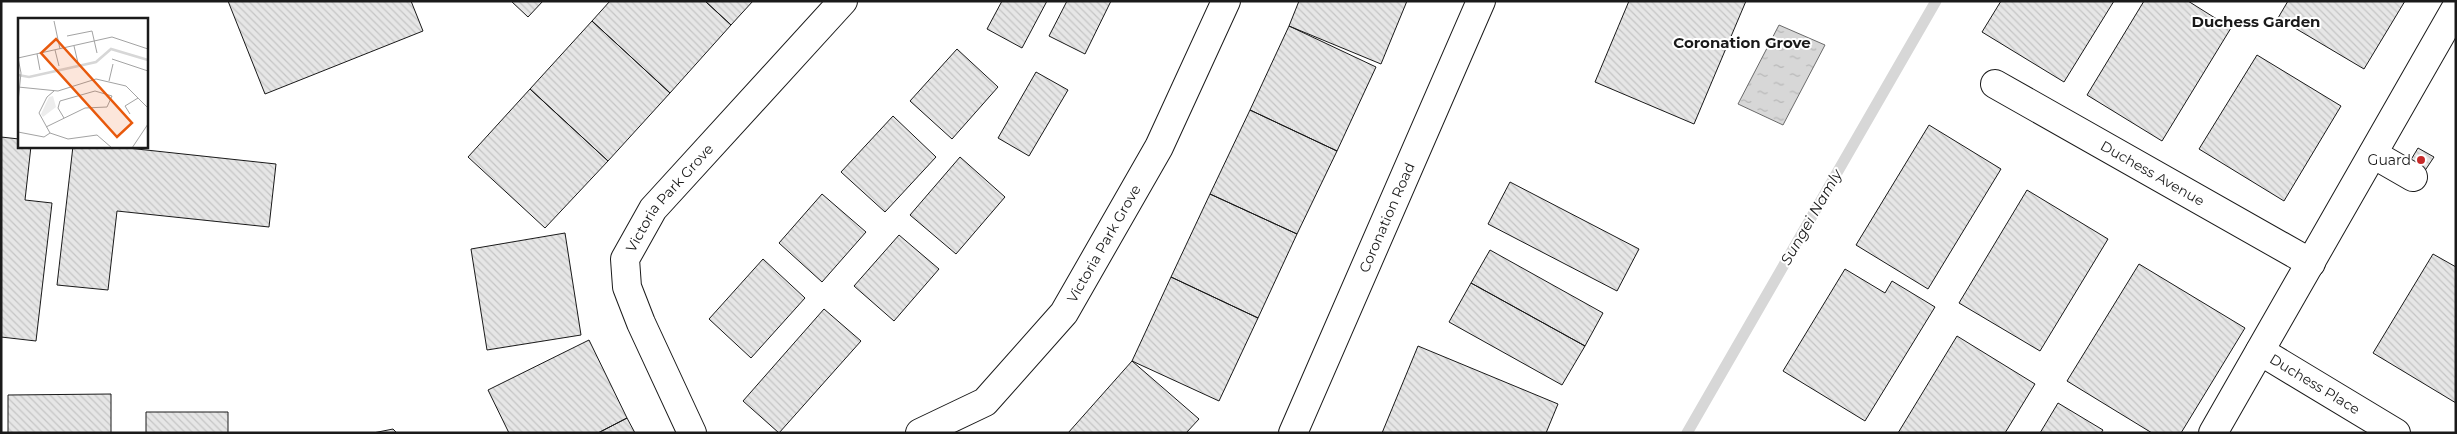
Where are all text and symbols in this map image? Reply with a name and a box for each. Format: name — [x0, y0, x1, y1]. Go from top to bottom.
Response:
district label: Duchess Garden — [2192, 12, 2320, 31]
inset map — [18, 18, 148, 148]
district label: Coronation Grove — [1673, 33, 1811, 52]
street label: Duchess Avenue — [2097, 137, 2208, 210]
street label: Victoria Park Grove — [622, 140, 717, 255]
place label: Guard — [2368, 151, 2411, 169]
marker: Guard — [2415, 154, 2427, 166]
street label: Coronation Road — [1355, 160, 1419, 275]
water label: Sungei Namly — [1776, 165, 1846, 268]
street label: Victoria Park Grove — [1063, 181, 1145, 306]
street label: Duchess Place — [2266, 350, 2363, 418]

